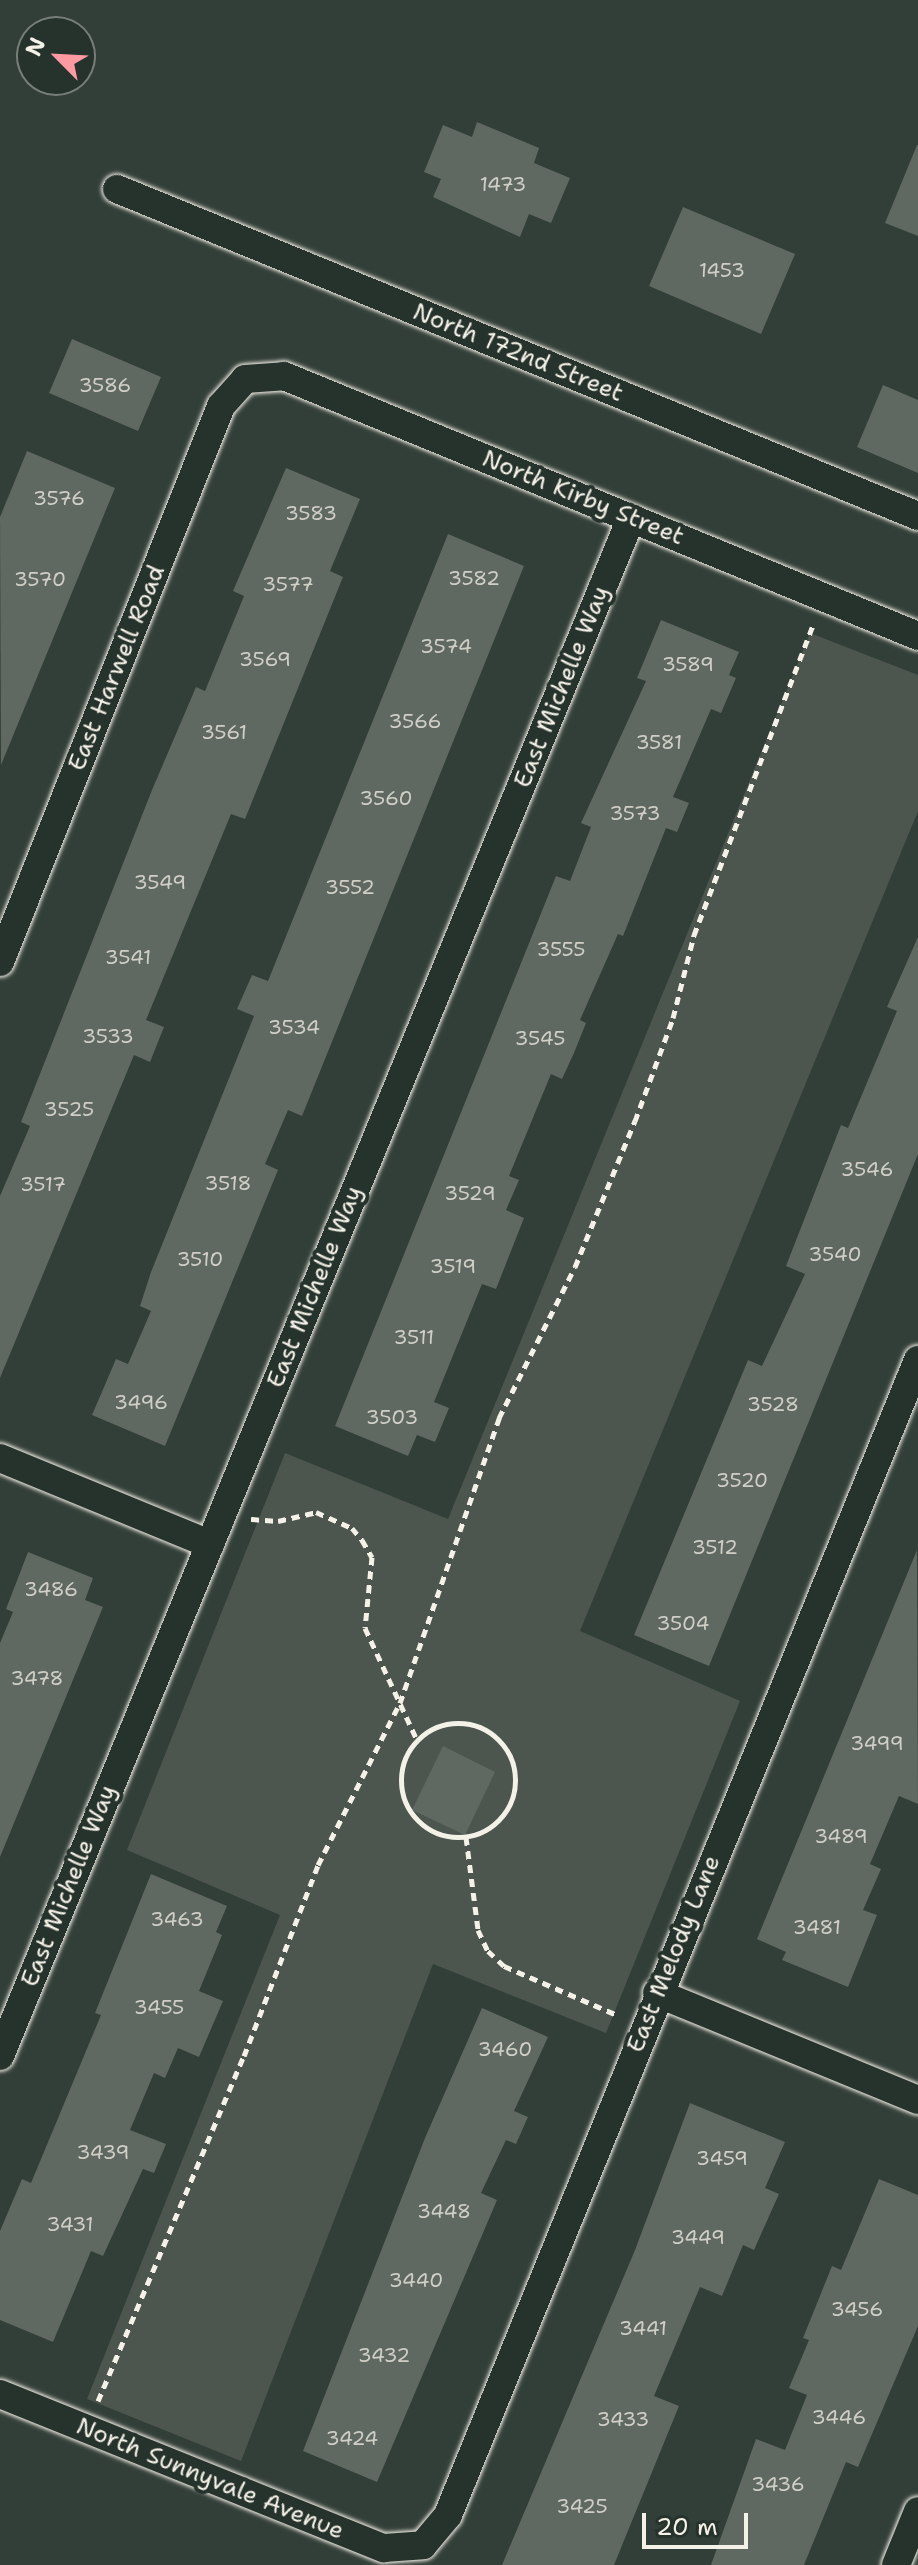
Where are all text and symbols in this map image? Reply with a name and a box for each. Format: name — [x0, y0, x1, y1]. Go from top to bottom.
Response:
north arrow — [16, 16, 96, 96]
text: N — [19, 33, 52, 61]
house number: 1473 — [480, 172, 526, 196]
house number: 1453 — [699, 258, 745, 282]
street label: North 172nd Street — [409, 298, 627, 408]
house number: 3586 — [79, 373, 131, 397]
street label: North Kirby Street — [478, 444, 688, 552]
house number: 3576 — [33, 486, 85, 510]
house number: 3583 — [285, 501, 337, 525]
street label: East Harwell Road — [63, 561, 171, 775]
house number: 3582 — [448, 566, 500, 590]
house number: 3570 — [14, 567, 66, 591]
house number: 3577 — [262, 572, 314, 596]
street label: East Michelle Way — [508, 582, 616, 792]
house number: 3574 — [420, 634, 472, 658]
house number: 3569 — [239, 647, 291, 671]
house number: 3589 — [662, 652, 714, 676]
house number: 3566 — [389, 709, 441, 733]
house number: 3561 — [201, 720, 247, 744]
house number: 3581 — [636, 730, 682, 754]
house number: 3560 — [360, 786, 412, 810]
house number: 3573 — [609, 801, 661, 825]
house number: 3549 — [134, 870, 186, 894]
house number: 3552 — [325, 875, 375, 899]
house number: 3555 — [537, 937, 585, 961]
house number: 3541 — [105, 945, 151, 969]
house number: 3534 — [268, 1015, 320, 1039]
house number: 3533 — [82, 1024, 134, 1048]
house number: 3545 — [515, 1026, 565, 1050]
house number: 3525 — [44, 1097, 94, 1121]
house number: 3546 — [841, 1157, 893, 1181]
house number: 3518 — [205, 1171, 251, 1195]
house number: 3517 — [20, 1172, 66, 1196]
house number: 3529 — [444, 1181, 496, 1205]
street label: East Michelle Way — [261, 1182, 369, 1392]
house number: 3540 — [808, 1242, 862, 1266]
house number: 3510 — [177, 1247, 223, 1271]
house number: 3519 — [430, 1254, 476, 1278]
house number: 3511 — [394, 1325, 434, 1349]
house number: 3496 — [114, 1390, 168, 1414]
house number: 3528 — [747, 1392, 799, 1416]
house number: 3503 — [366, 1405, 418, 1429]
house number: 3520 — [716, 1468, 768, 1492]
house number: 3512 — [692, 1535, 738, 1559]
house number: 3486 — [24, 1577, 78, 1601]
house number: 3504 — [657, 1611, 709, 1635]
house number: 3478 — [10, 1666, 64, 1690]
house number: 3499 — [850, 1731, 904, 1755]
street label: East Michelle Way — [15, 1781, 123, 1991]
house number: 3489 — [814, 1824, 868, 1848]
street label: East Melody Lane — [621, 1851, 727, 2057]
house number: 3463 — [150, 1907, 204, 1931]
house number: 3481 — [793, 1915, 841, 1939]
house number: 3455 — [134, 1995, 184, 2019]
house number: 3460 — [478, 2037, 532, 2061]
house number: 3439 — [77, 2140, 129, 2164]
house number: 3459 — [696, 2146, 748, 2170]
house number: 3448 — [417, 2199, 471, 2223]
house number: 3431 — [46, 2212, 94, 2236]
house number: 3449 — [671, 2225, 725, 2249]
house number: 3440 — [389, 2268, 443, 2292]
house number: 3456 — [831, 2297, 883, 2321]
house number: 3441 — [619, 2316, 667, 2340]
house number: 3432 — [358, 2343, 410, 2367]
house number: 3446 — [812, 2405, 866, 2429]
house number: 3433 — [597, 2407, 649, 2431]
street label: North Sunnyvale Avenue — [72, 2412, 348, 2546]
house number: 3424 — [326, 2426, 378, 2450]
house number: 3436 — [751, 2472, 805, 2496]
house number: 3425 — [556, 2494, 608, 2518]
scale bar — [646, 2497, 752, 2547]
text: 20 m — [656, 2511, 718, 2543]

